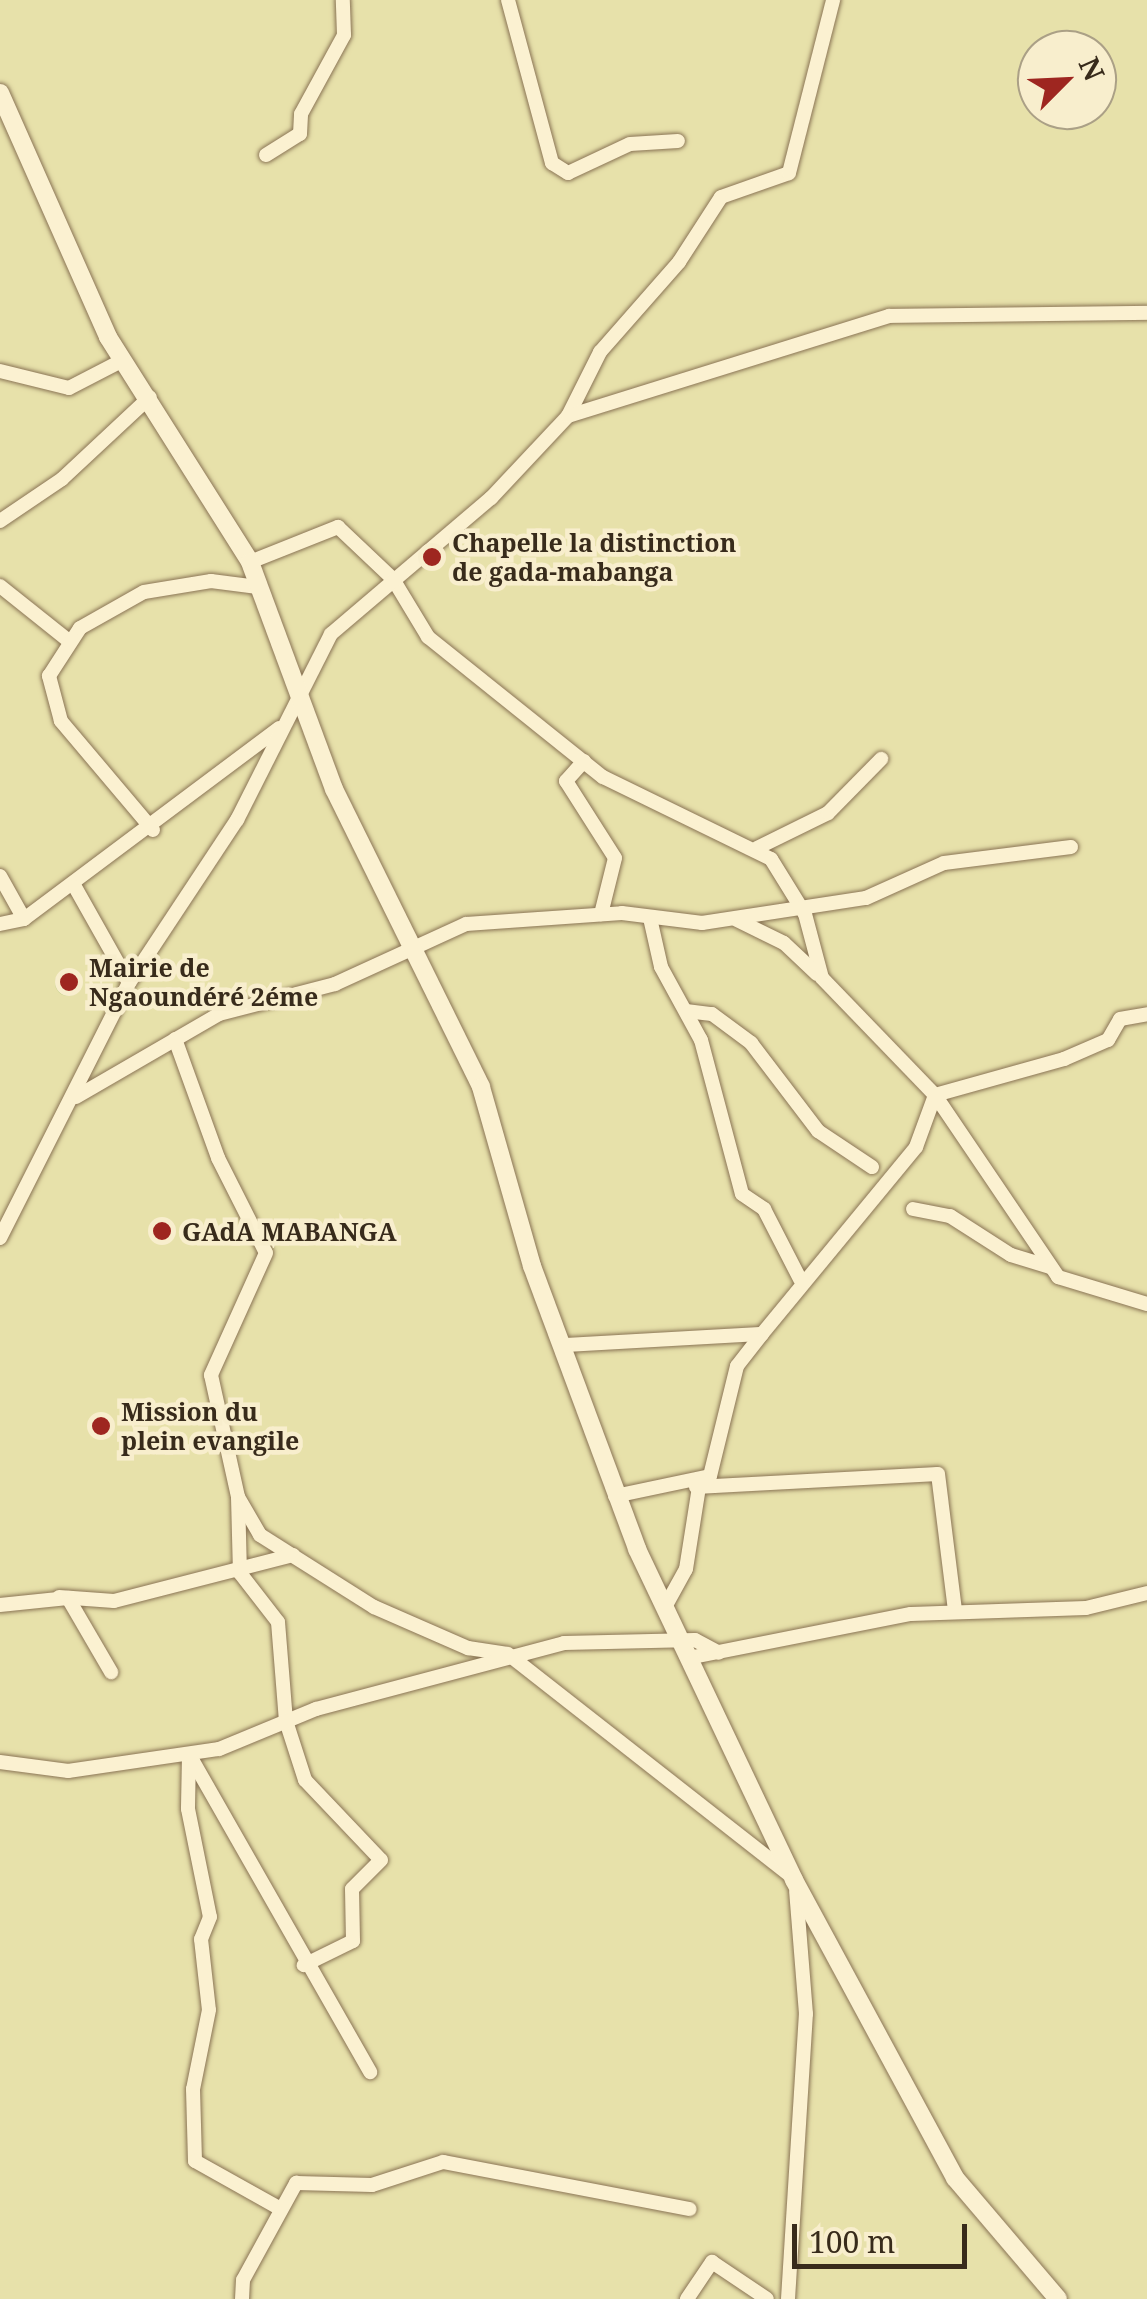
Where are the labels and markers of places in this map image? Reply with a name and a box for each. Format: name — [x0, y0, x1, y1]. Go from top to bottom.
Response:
place label: Chapelle la distinction de gada-mabanga — [452, 528, 736, 587]
marker: Chapelle la distinction de gada-mabanga — [421, 546, 443, 568]
place label: Mairie de Ngaoundéré 2éme — [89, 953, 318, 1012]
marker: Mairie de Ngaoundéré 2éme — [58, 971, 80, 993]
place label: GAdA MABANGA — [182, 1216, 397, 1246]
marker: GAdA MABANGA — [151, 1220, 173, 1242]
place label: Mission du plein evangile — [121, 1397, 299, 1456]
marker: Mission du plein evangile — [90, 1415, 112, 1437]

